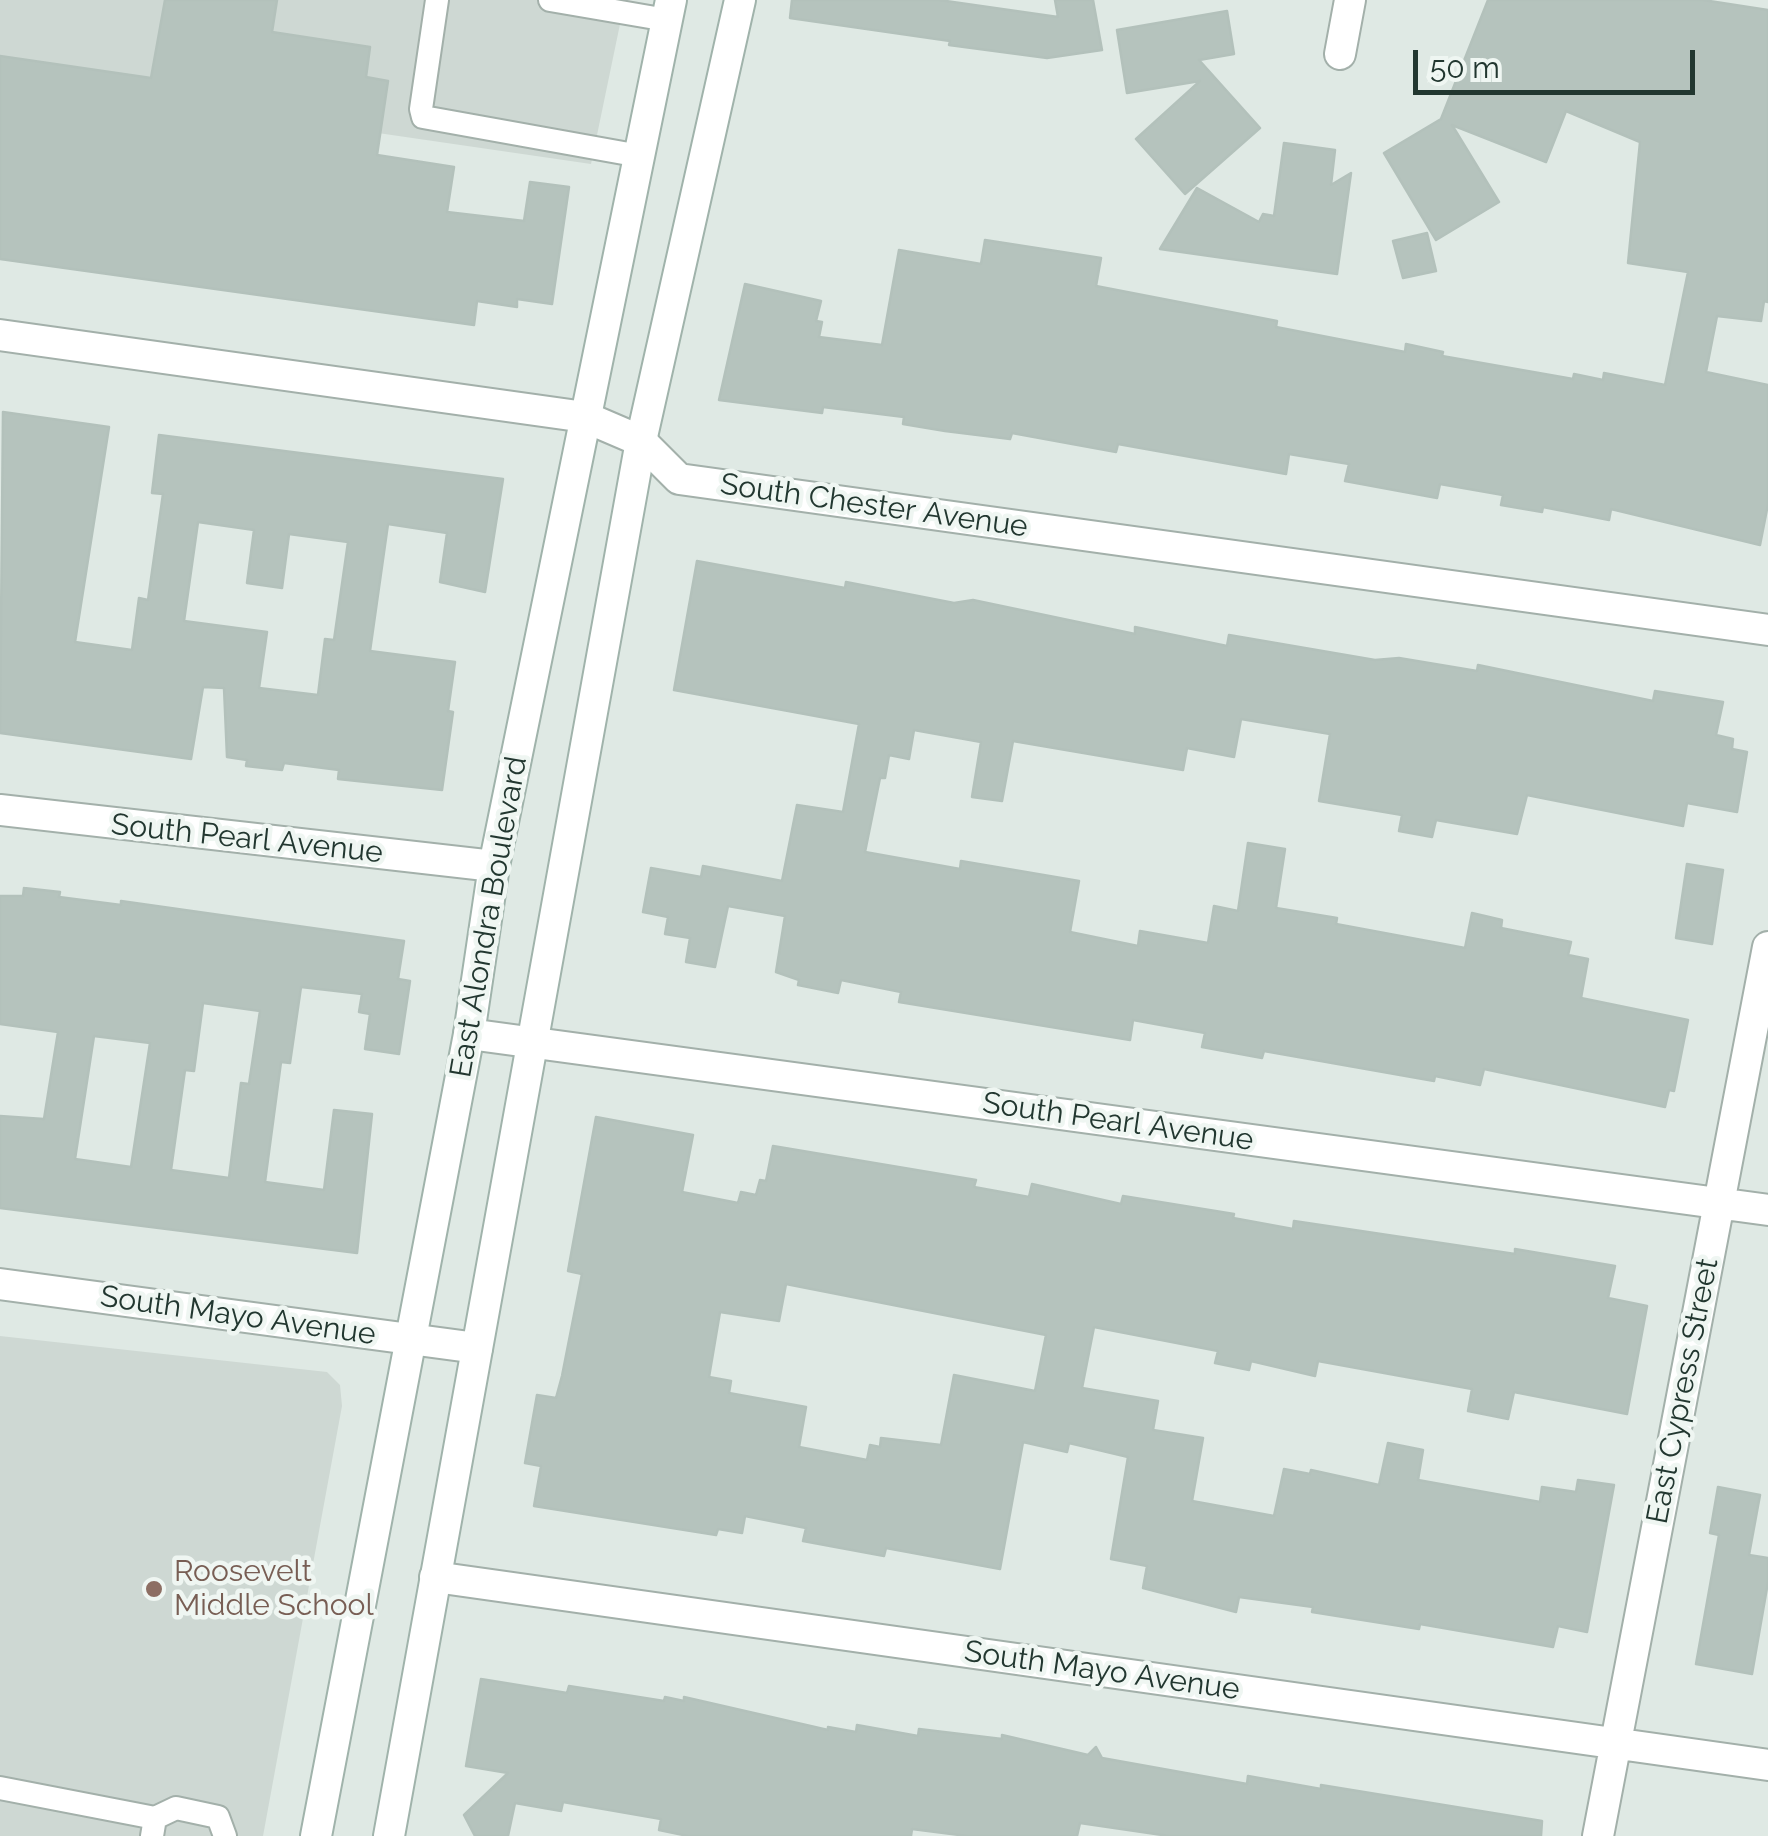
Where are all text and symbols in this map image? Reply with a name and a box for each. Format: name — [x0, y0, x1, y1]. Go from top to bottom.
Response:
scale bar — [1418, 30, 1700, 92]
text: 50 m — [1430, 50, 1500, 85]
street label: South Chester Avenue — [718, 467, 1030, 545]
street label: East Alondra Boulevard — [443, 754, 535, 1080]
street label: South Pearl Avenue — [109, 807, 385, 871]
street label: South Pearl Avenue — [980, 1085, 1256, 1159]
street label: East Cypress Street — [1640, 1255, 1726, 1527]
street label: South Mayo Avenue — [98, 1279, 378, 1353]
place label: Roosevelt Middle School — [174, 1554, 374, 1624]
marker: Roosevelt Middle School — [143, 1578, 165, 1600]
street label: South Mayo Avenue — [962, 1634, 1242, 1708]

